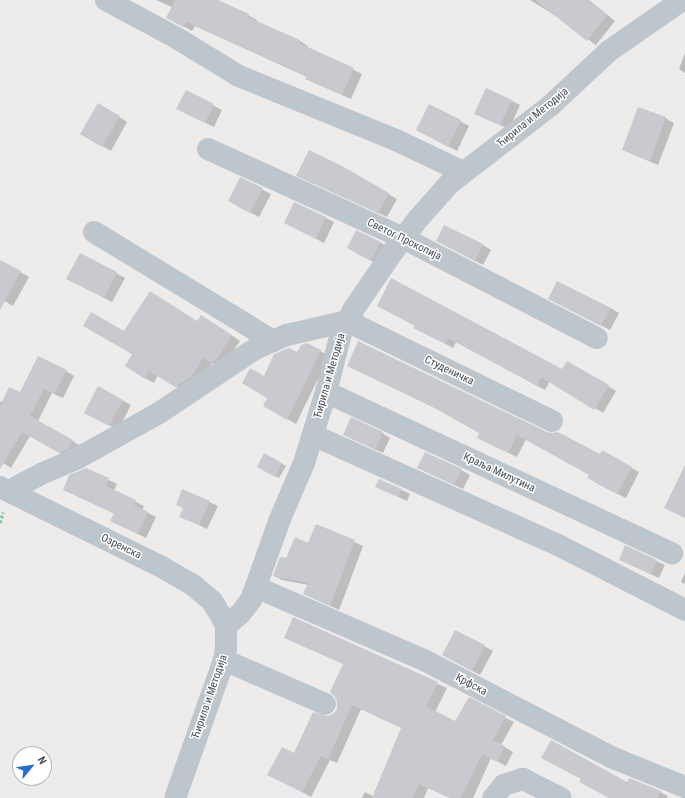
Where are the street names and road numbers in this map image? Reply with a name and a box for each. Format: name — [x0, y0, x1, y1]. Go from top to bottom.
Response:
street label: Ћирила и Методија — [495, 85, 571, 151]
street label: Светог Прокопија — [365, 216, 443, 264]
street label: Ћирила и Методија — [312, 332, 348, 420]
street label: Студеничка — [422, 353, 476, 389]
street label: Краља Милутина — [461, 451, 537, 495]
street label: Озренска — [99, 532, 143, 562]
street label: Ћирила и Методија — [189, 653, 231, 741]
street label: Крфска — [453, 671, 489, 699]

